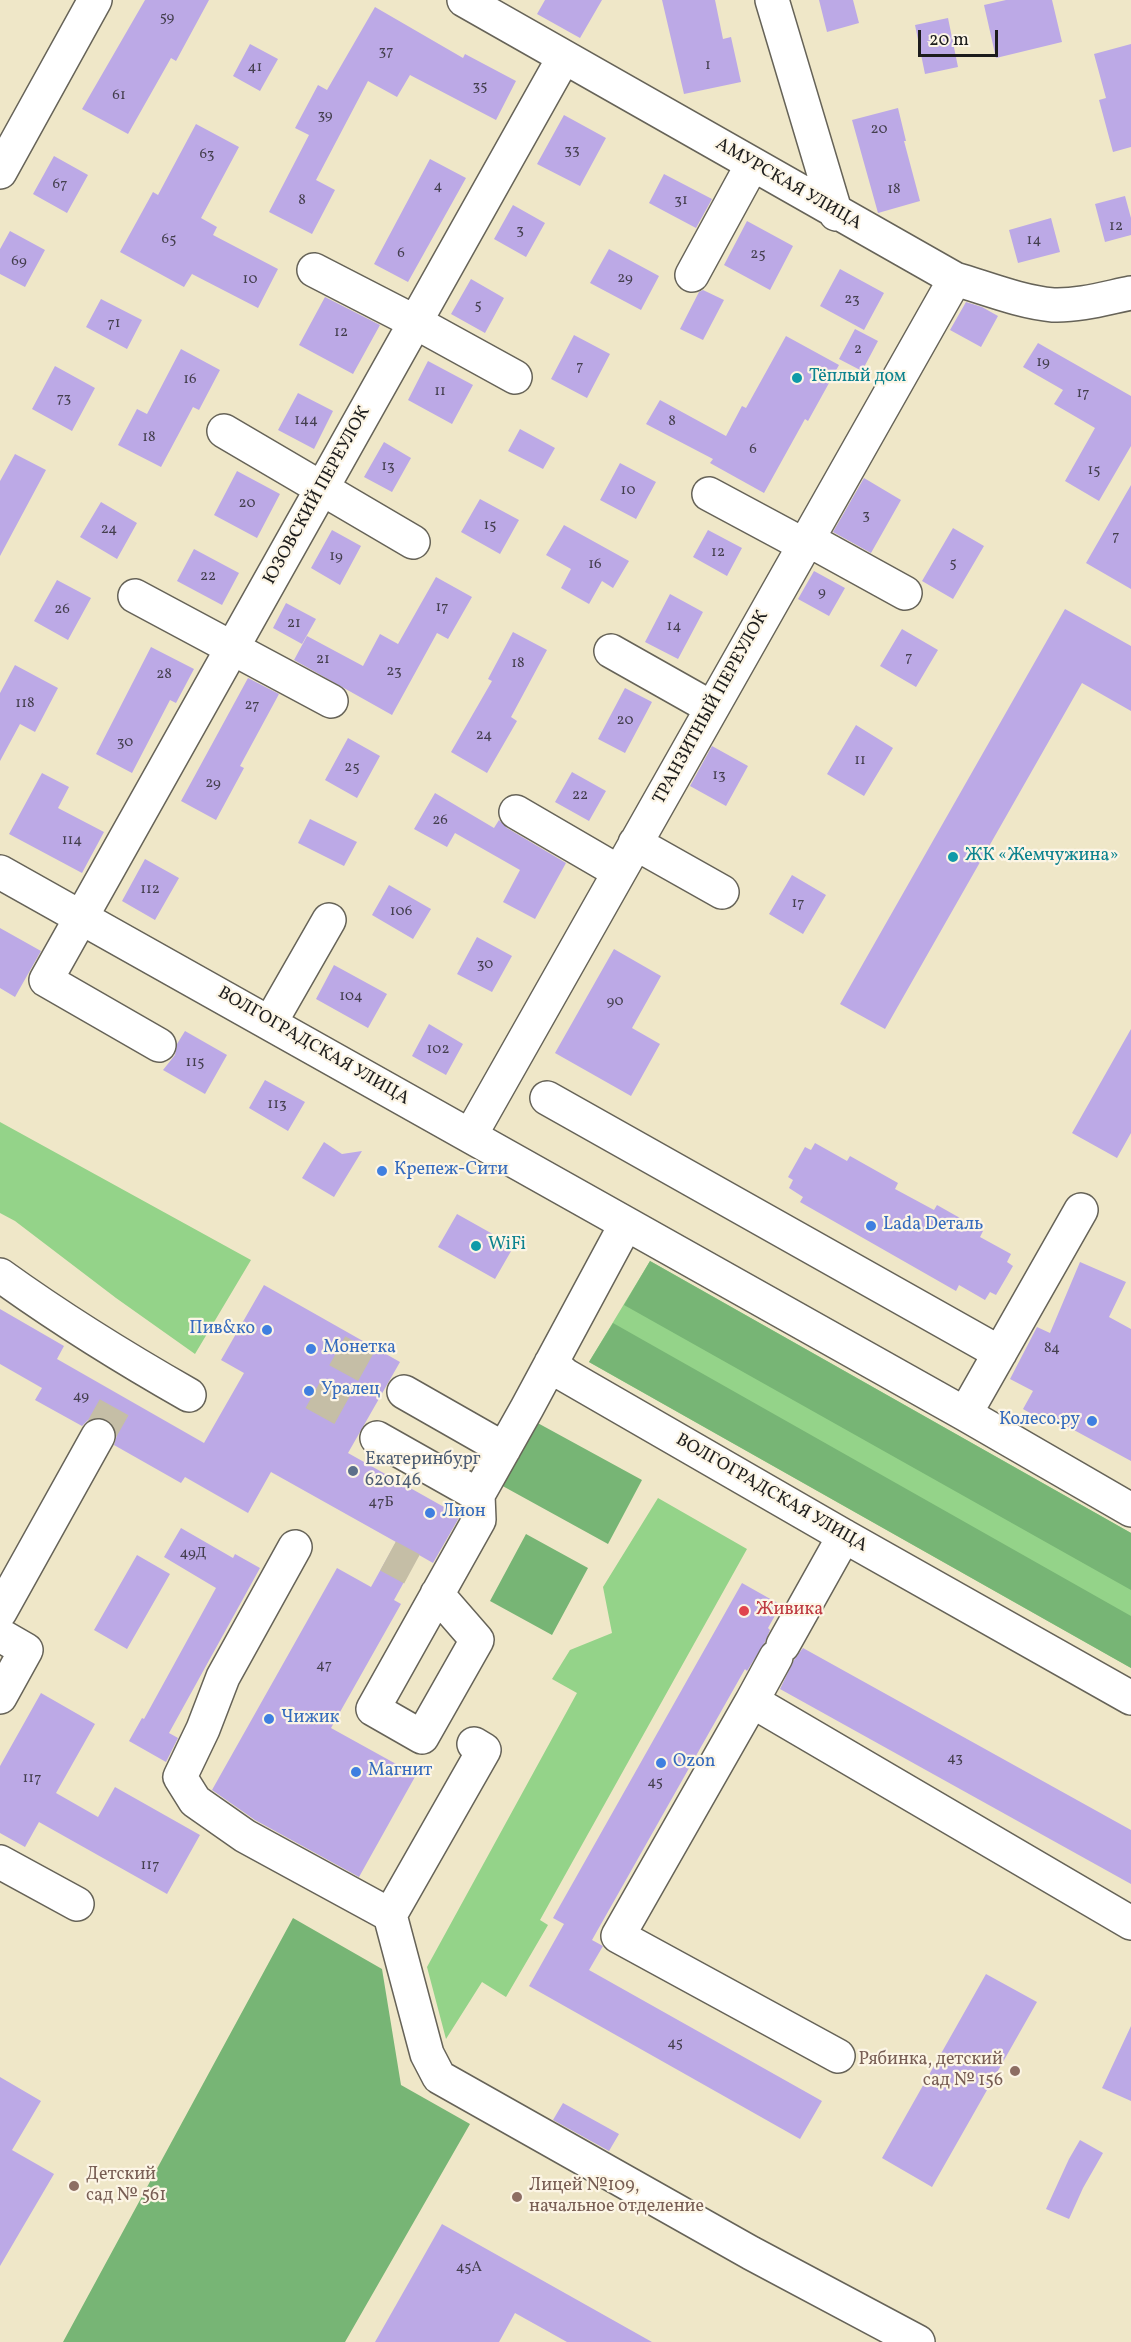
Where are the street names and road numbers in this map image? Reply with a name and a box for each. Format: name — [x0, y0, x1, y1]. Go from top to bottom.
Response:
street label: АМУРСКАЯ УЛИЦА — [711, 134, 865, 236]
street label: ЮЗОВСКИЙ ПЕРЕУЛОК — [260, 403, 376, 589]
street label: ТРАНЗИТНЫЙ ПЕРЕУЛОК — [650, 607, 774, 809]
street label: ВОЛГОГРАДСКАЯ УЛИЦА — [213, 983, 413, 1111]
street label: ВОЛГОГРАДСКАЯ УЛИЦА — [671, 1430, 871, 1558]

